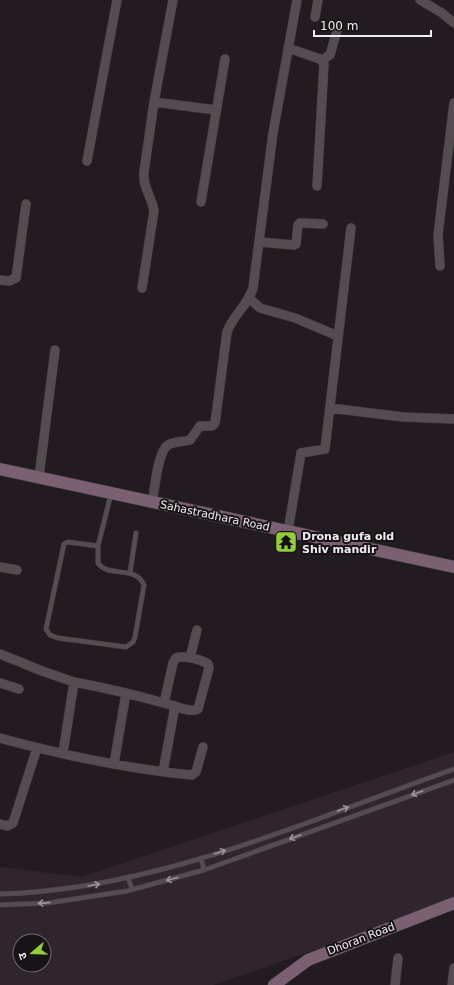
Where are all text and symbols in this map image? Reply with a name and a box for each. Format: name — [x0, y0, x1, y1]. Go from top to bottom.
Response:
scale bar — [314, 12, 431, 38]
text: 100 m — [320, 19, 358, 33]
street label: Sahastradhara Road — [159, 498, 271, 534]
temple icon: Drona gufa old Shiv mandir — [273, 529, 299, 555]
place label: Drona gufa old Shiv mandir — [302, 530, 394, 556]
one-way arrow — [412, 790, 424, 798]
one-way arrow — [336, 804, 348, 812]
one-way arrow — [289, 834, 301, 842]
one-way arrow — [214, 847, 226, 855]
one-way arrow — [166, 876, 179, 883]
one-way arrow — [88, 880, 101, 888]
one-way arrow — [38, 899, 51, 907]
street label: Dhoran Road — [325, 920, 397, 958]
north arrow — [12, 933, 52, 973]
text: उ — [16, 950, 30, 961]

